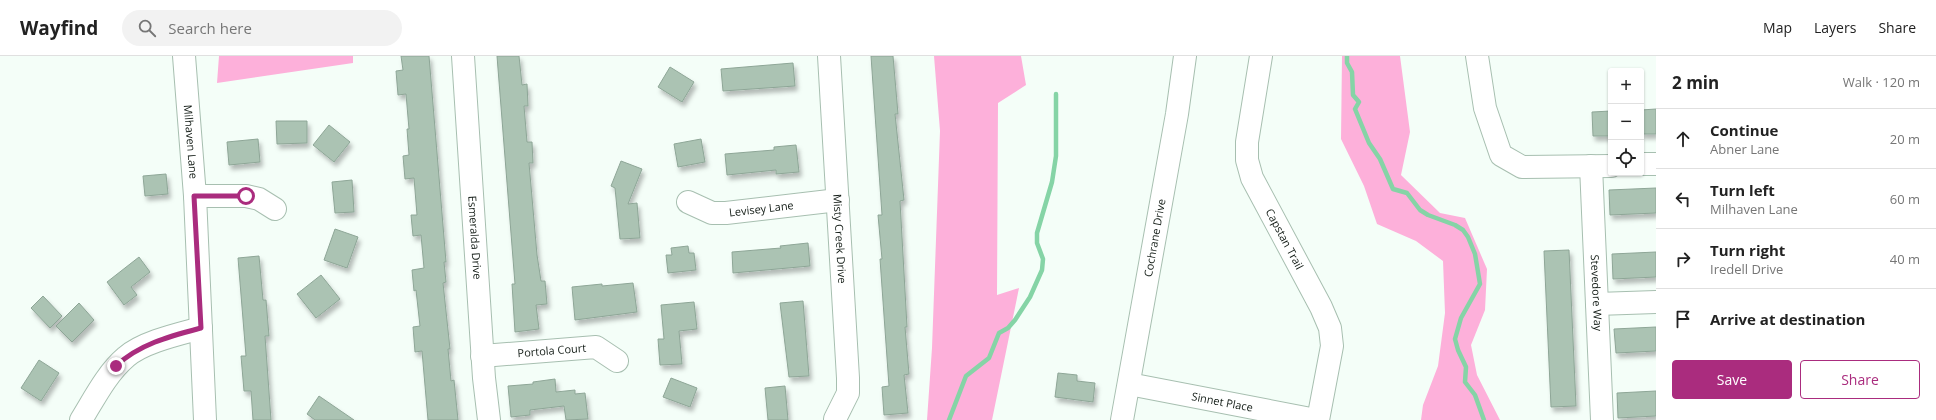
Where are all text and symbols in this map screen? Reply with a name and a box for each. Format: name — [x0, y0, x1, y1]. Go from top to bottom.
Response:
search box — [122, 10, 402, 46]
text: Wayfind — [20, 15, 98, 41]
icon: search — [136, 17, 158, 39]
text: Search here — [168, 18, 252, 38]
text: Map — [1763, 18, 1792, 37]
text: Layers — [1814, 18, 1856, 37]
text: Share — [1878, 18, 1916, 37]
map controls — [1608, 68, 1644, 176]
button: + — [1608, 68, 1644, 104]
text: 2 min — [1672, 71, 1719, 94]
text: Walk · 120 m — [1843, 73, 1920, 91]
street label: Milhaven Lane — [181, 104, 202, 179]
button: − — [1608, 104, 1644, 140]
text: Continue — [1710, 120, 1778, 140]
icon: ahead — [1672, 128, 1694, 150]
text: 20 m — [1890, 130, 1920, 148]
button: locate — [1608, 140, 1644, 176]
text: Abner Lane — [1710, 140, 1779, 158]
text: Turn left — [1710, 180, 1775, 200]
route start — [237, 187, 255, 205]
icon: left — [1672, 188, 1694, 210]
text: 60 m — [1890, 190, 1920, 208]
street label: Misty Creek Drive — [830, 193, 850, 284]
street label: Esmeralda Drive — [465, 195, 486, 280]
street label: Levisey Lane — [728, 197, 794, 220]
street label: Cochrane Drive — [1140, 198, 1169, 278]
text: Milhaven Lane — [1710, 200, 1798, 218]
street label: Capstan Trail — [1263, 206, 1307, 272]
text: Turn right — [1710, 240, 1785, 260]
icon: right — [1672, 248, 1694, 270]
text: 40 m — [1890, 250, 1920, 268]
street label: Stevedore Way — [1588, 254, 1606, 332]
text: Iredell Drive — [1710, 260, 1783, 278]
icon: arrive — [1672, 308, 1694, 330]
text: Arrive at destination — [1710, 309, 1865, 329]
street label: Portola Court — [517, 340, 587, 360]
route end — [107, 357, 125, 375]
button: Save — [1672, 360, 1792, 399]
button: Share — [1800, 360, 1920, 399]
street label: Sinnet Place — [1190, 388, 1254, 415]

